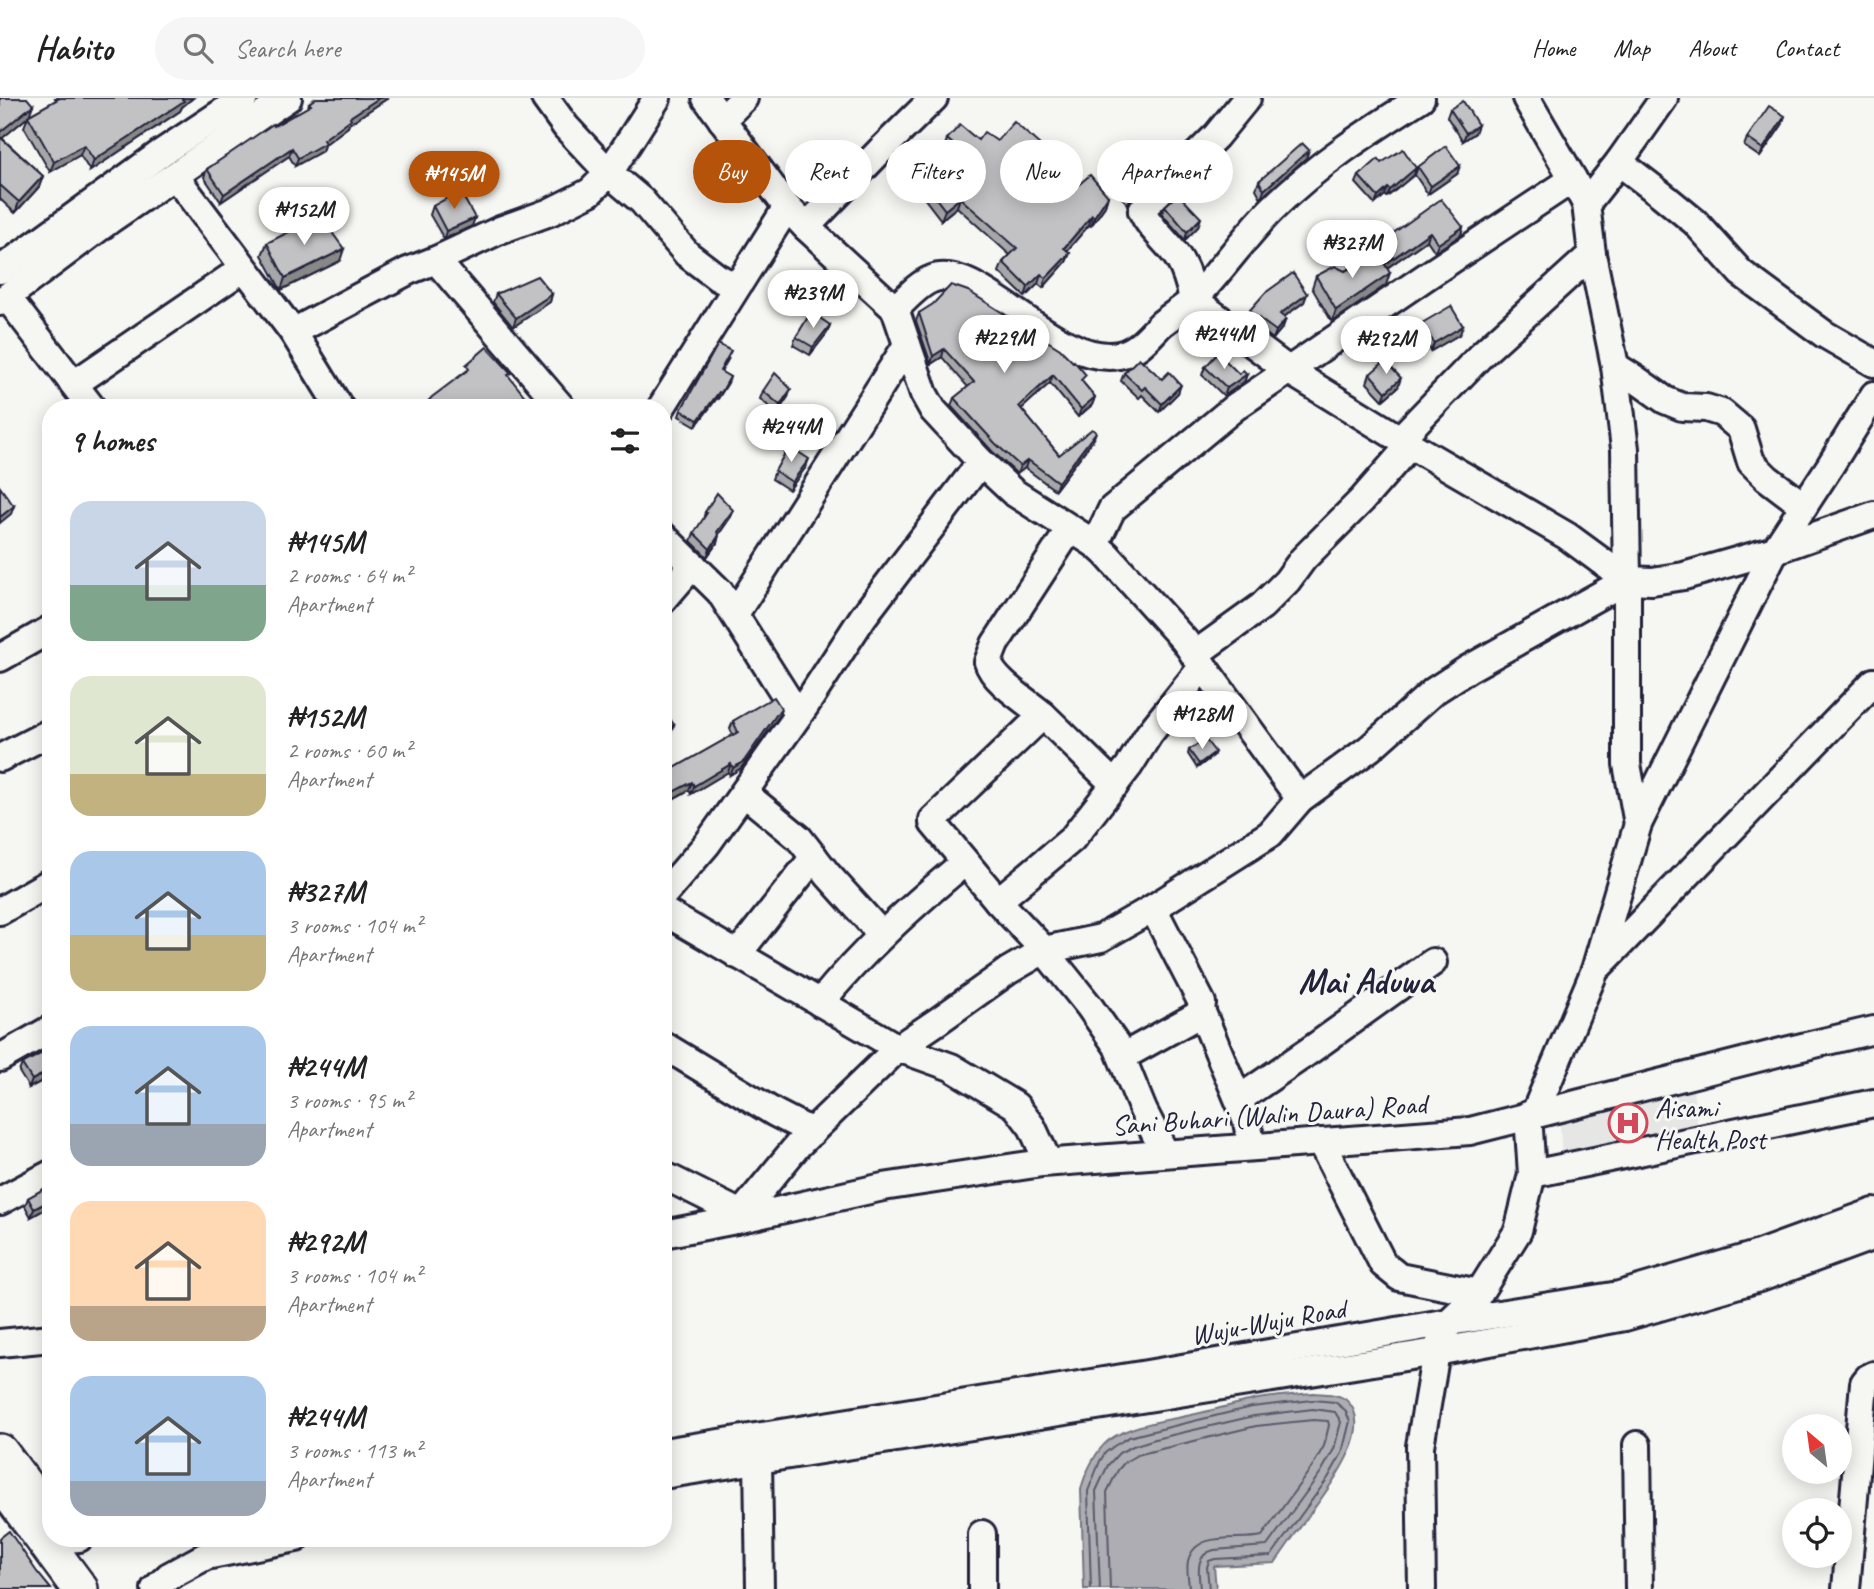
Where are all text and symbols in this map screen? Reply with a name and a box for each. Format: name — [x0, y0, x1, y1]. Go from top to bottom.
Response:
search box — [155, 17, 645, 80]
text: Habito — [35, 27, 113, 69]
icon: search — [179, 29, 217, 67]
text: Search here — [235, 32, 341, 65]
text: Home — [1532, 33, 1575, 63]
text: Map — [1613, 33, 1650, 63]
text: About — [1688, 33, 1736, 63]
text: Contact — [1774, 33, 1839, 63]
chip: Buy — [693, 140, 771, 203]
chip: Rent — [785, 140, 872, 203]
chip: Filters — [886, 140, 986, 203]
chip: New — [1000, 140, 1083, 203]
chip: Apartment — [1097, 140, 1233, 203]
pin: ₦145M — [405, 152, 503, 211]
text: ₦145M — [425, 159, 483, 188]
pin: ₦152M — [255, 188, 353, 247]
text: ₦152M — [275, 195, 333, 224]
pin: ₦327M — [1303, 220, 1401, 280]
text: ₦327M — [1322, 228, 1382, 257]
pin: ₦239M — [764, 271, 862, 330]
text: ₦239M — [784, 278, 842, 307]
pin: ₦244M — [1175, 312, 1273, 371]
pin: ₦229M — [955, 316, 1053, 375]
pin: ₦292M — [1337, 316, 1435, 376]
text: ₦244M — [1194, 319, 1254, 348]
text: ₦229M — [975, 323, 1033, 352]
text: ₦292M — [1357, 324, 1415, 353]
pin: ₦244M — [742, 404, 840, 464]
text: ₦244M — [761, 412, 821, 441]
text: 9 homes — [70, 422, 154, 460]
icon: filters — [606, 422, 644, 460]
text: ₦145M — [287, 523, 364, 561]
icon: home — [126, 529, 210, 613]
text: 2 rooms · 64 m² — [287, 561, 411, 590]
text: Apartment — [287, 590, 372, 619]
pin: ₦128M — [1153, 692, 1251, 751]
text: ₦152M — [287, 698, 364, 736]
text: ₦128M — [1172, 699, 1232, 728]
icon: home — [126, 704, 210, 788]
text: 2 rooms · 60 m² — [287, 736, 411, 765]
text: Apartment — [287, 765, 372, 794]
text: ₦327M — [287, 873, 364, 911]
icon: home — [126, 879, 210, 963]
text: 3 rooms · 104 m² — [287, 911, 422, 940]
text: Apartment — [287, 940, 372, 969]
district label: Mai Aduwa — [1298, 959, 1437, 1004]
text: ₦244M — [287, 1048, 364, 1086]
icon: home — [126, 1054, 210, 1138]
text: 3 rooms · 95 m² — [287, 1086, 411, 1115]
street label: Sani Buhari (Walin Daura) Road — [1111, 1086, 1431, 1143]
place label: Aisami Health Post — [1655, 1090, 1768, 1157]
hospital icon: Aisami Health Post — [1607, 1102, 1649, 1144]
text: Apartment — [287, 1115, 372, 1144]
text: ₦292M — [287, 1223, 364, 1261]
icon: home — [126, 1229, 210, 1313]
text: 3 rooms · 104 m² — [287, 1261, 422, 1290]
text: Apartment — [287, 1290, 372, 1319]
street label: Wuju-Wuju Road — [1188, 1290, 1352, 1352]
text: ₦244M — [287, 1398, 364, 1436]
icon: home — [126, 1404, 210, 1488]
north arrow — [1782, 1414, 1852, 1484]
map controls — [1782, 1414, 1852, 1568]
text: 3 rooms · 113 m² — [287, 1436, 422, 1465]
text: Apartment — [287, 1465, 372, 1494]
button: locate — [1782, 1498, 1852, 1568]

